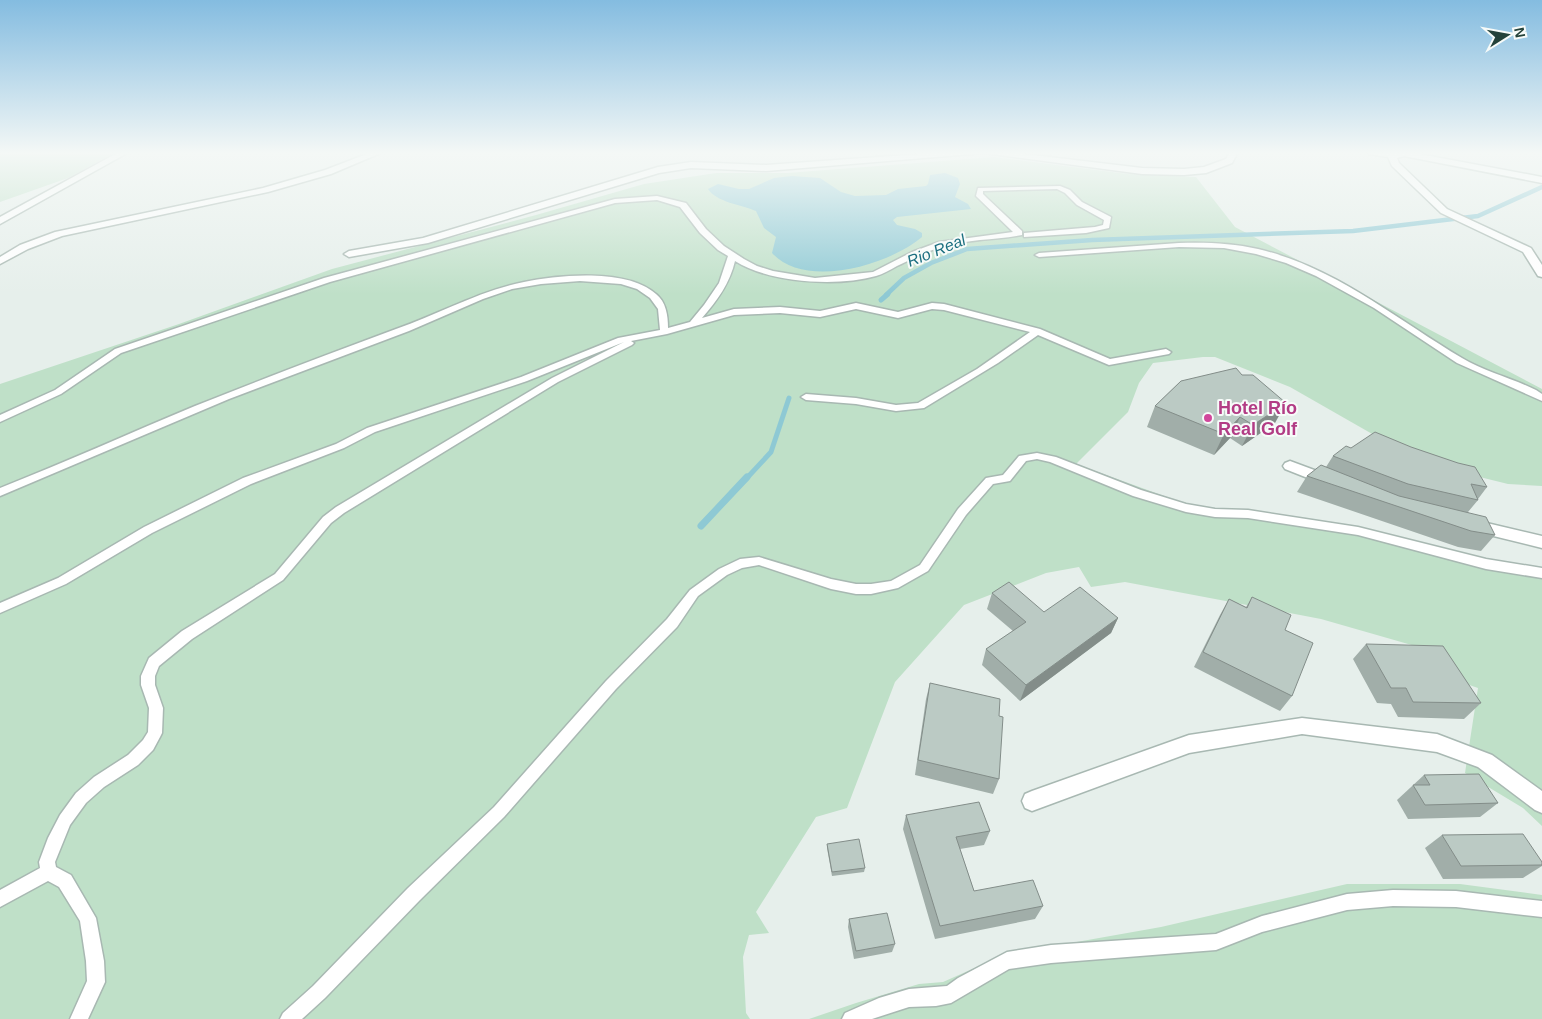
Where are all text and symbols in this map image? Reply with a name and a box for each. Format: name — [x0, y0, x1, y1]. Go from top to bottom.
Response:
north arrow — [1482, 10, 1532, 60]
text: N — [1511, 26, 1529, 39]
water label: Rio Real — [905, 231, 968, 270]
place label: Hotel Río Real Golf — [1218, 398, 1298, 439]
marker: Hotel Río Real Golf — [1202, 412, 1214, 424]

